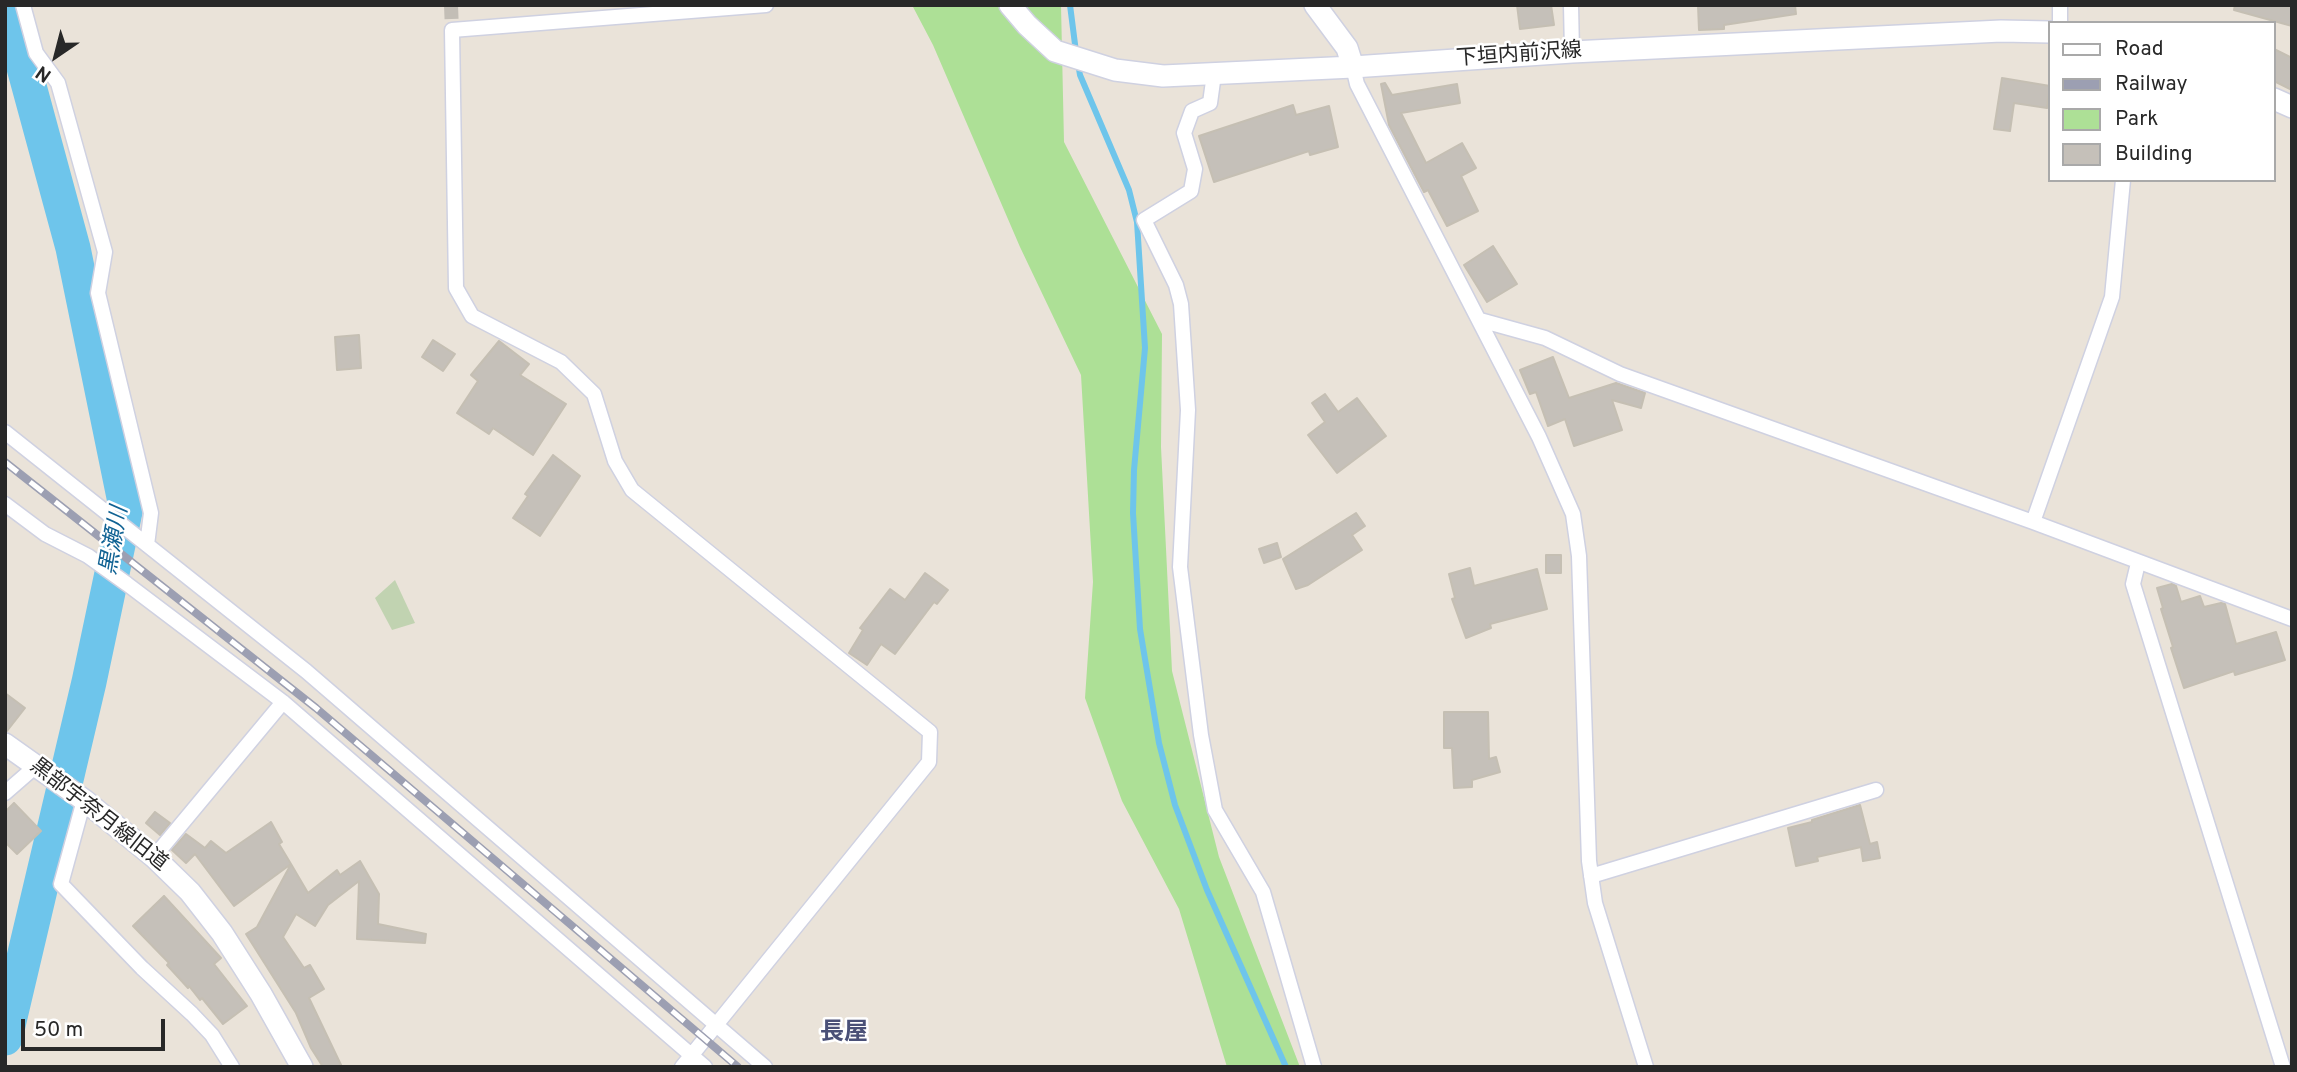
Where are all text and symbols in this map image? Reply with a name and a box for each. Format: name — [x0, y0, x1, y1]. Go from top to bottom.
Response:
north arrow — [21, 21, 91, 91]
legend — [2048, 21, 2276, 182]
text: Road — [2115, 36, 2164, 63]
street label: 下垣内前沢線 — [1455, 39, 1583, 73]
text: N — [31, 59, 56, 87]
text: Railway — [2115, 71, 2188, 98]
text: Park — [2115, 106, 2158, 133]
text: Building — [2115, 141, 2193, 168]
water label: 黒瀬川 — [96, 505, 136, 577]
street label: 黒部宇奈月線旧道 — [24, 754, 172, 878]
scale bar — [24, 1006, 168, 1050]
text: 50 m — [34, 1017, 83, 1044]
district label: 長屋 — [820, 1020, 868, 1048]

